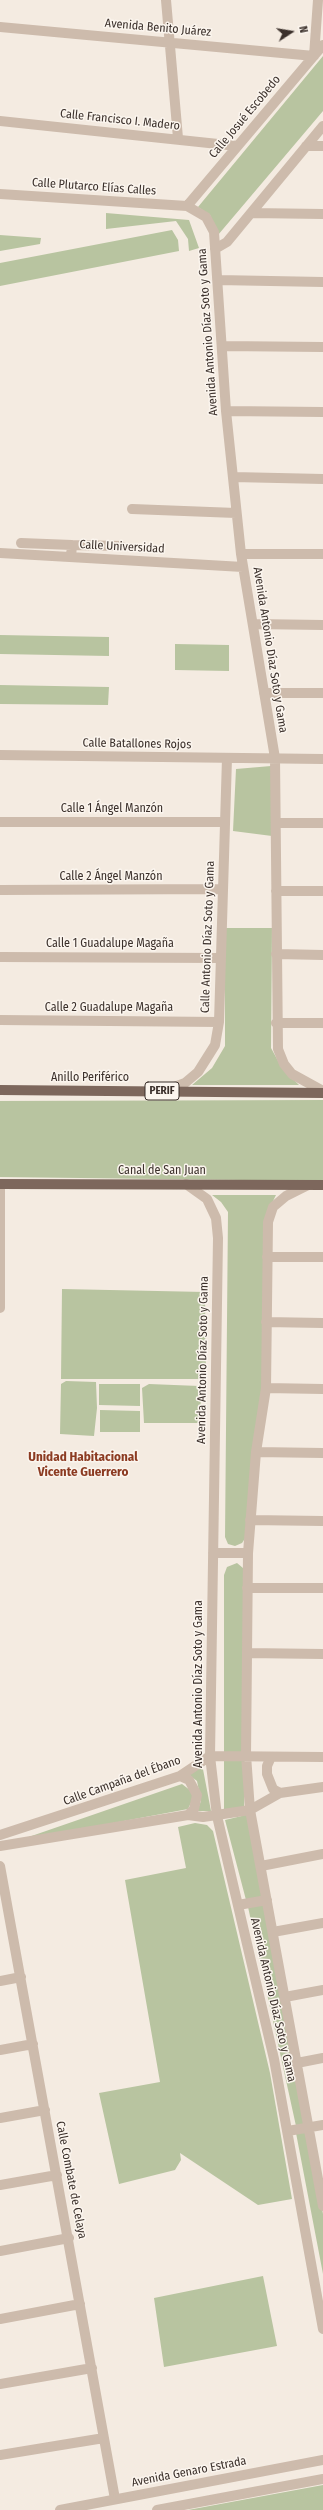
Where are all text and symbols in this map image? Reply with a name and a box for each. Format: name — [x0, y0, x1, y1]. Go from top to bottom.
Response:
north arrow — [271, 12, 311, 52]
street label: Avenida Benito Juárez — [104, 16, 212, 40]
text: N — [296, 25, 310, 34]
street label: Calle Josué Escobedo — [206, 73, 284, 161]
street label: Calle Francisco I. Madero — [59, 107, 181, 133]
street label: Calle Plutarco Elías Calles — [31, 175, 157, 199]
street label: Avenida Antonio Díaz Soto y Gama — [195, 248, 221, 416]
street label: Calle Universidad — [79, 538, 165, 556]
street label: Avenida Antonio Díaz Soto y Gama — [250, 566, 290, 734]
street label: Calle Batallones Rojos — [83, 736, 191, 752]
street label: Calle 1 Ángel Manzón — [61, 802, 163, 816]
street label: Calle Antonio Díaz Soto y Gama — [198, 861, 218, 1013]
street label: Calle 2 Ángel Manzón — [60, 870, 162, 884]
street label: Calle 1 Guadalupe Magaña — [46, 937, 174, 951]
street label: Calle 2 Guadalupe Magaña — [45, 1001, 173, 1015]
street label: Anillo Periférico — [51, 1071, 129, 1085]
road number: PERIF — [145, 1082, 179, 1100]
street label: Canal de San Juan — [118, 1164, 206, 1178]
street label: Avenida Antonio Díaz Soto y Gama — [194, 1276, 212, 1444]
district label: Unidad Habitacional Vicente Guerrero — [28, 1449, 138, 1480]
street label: Avenida Antonio Díaz Soto y Gama — [192, 1600, 206, 1768]
street label: Calle Campaña del Ébano — [61, 1753, 183, 1809]
street label: Avenida Antonio Díaz Soto y Gama — [247, 1917, 299, 2083]
street label: Calle Combate de Celaya — [53, 2120, 89, 2240]
street label: Avenida Genaro Estrada — [130, 2454, 248, 2490]

